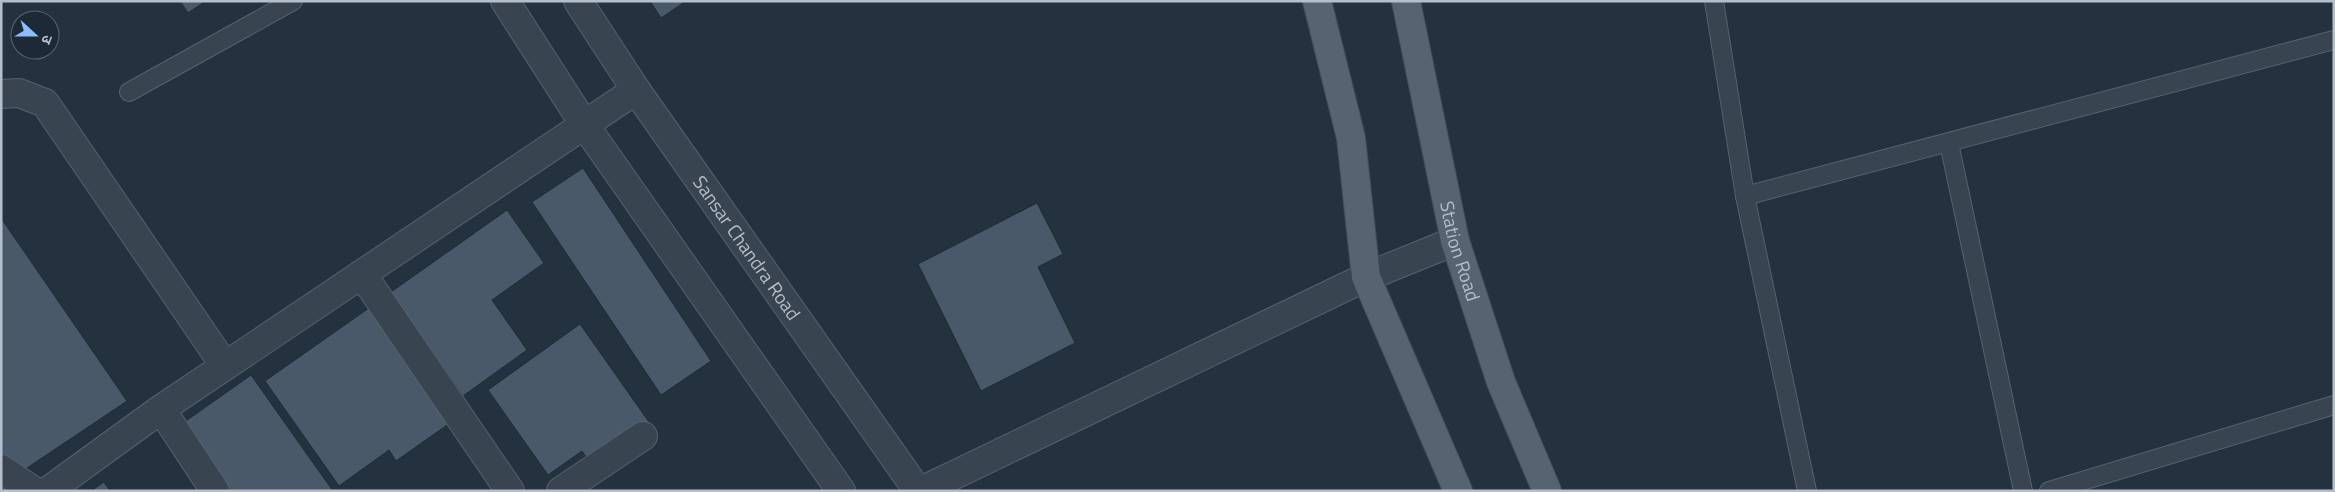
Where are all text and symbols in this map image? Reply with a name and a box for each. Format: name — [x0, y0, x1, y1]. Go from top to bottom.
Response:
north arrow — [10, 10, 60, 60]
text: उ — [36, 32, 59, 48]
street label: Sansar Chandra Road — [686, 169, 808, 326]
street label: Station Road — [1433, 198, 1489, 305]

